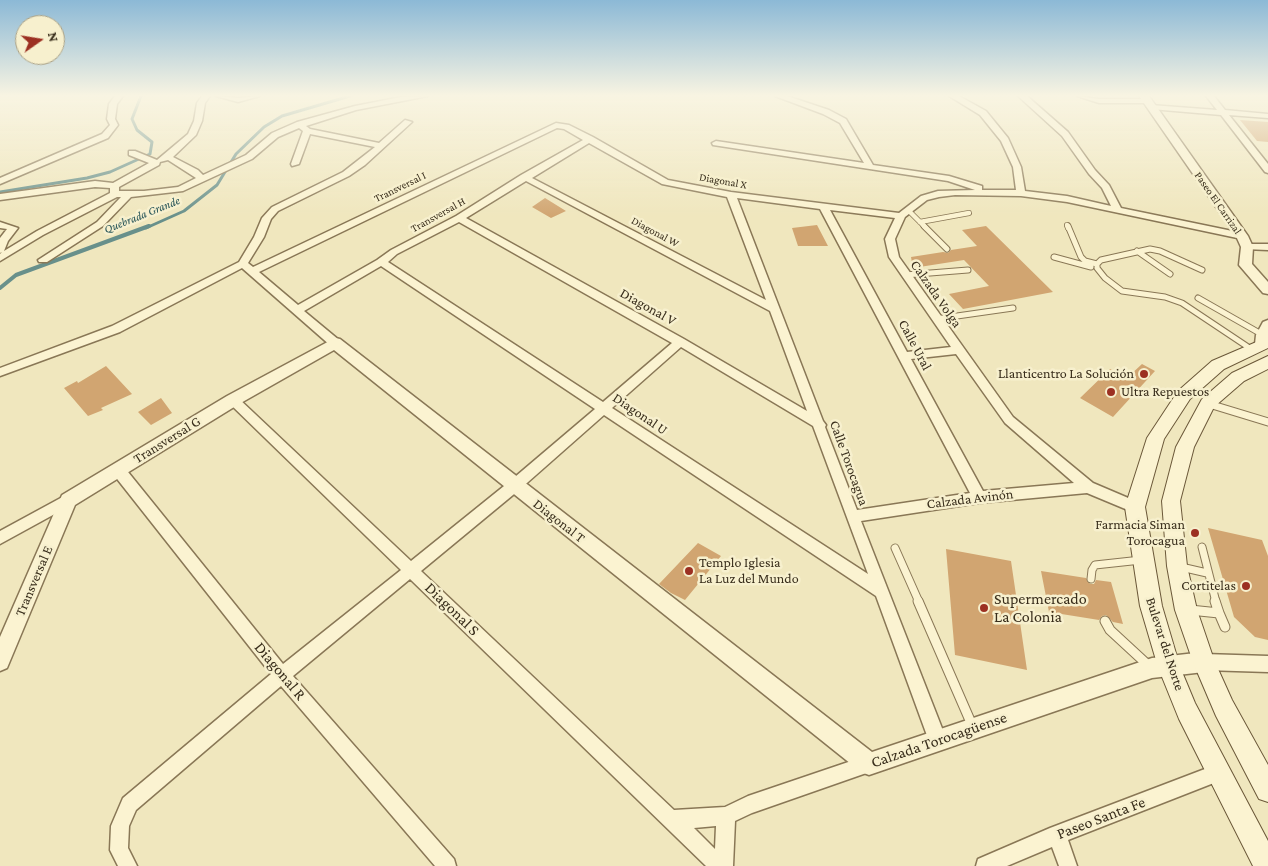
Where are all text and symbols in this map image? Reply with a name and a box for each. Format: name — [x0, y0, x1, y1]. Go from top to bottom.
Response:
north arrow — [15, 15, 65, 65]
text: N — [45, 30, 63, 43]
street label: Transversal I — [372, 169, 428, 205]
street label: Paseo El Carrizal — [1192, 169, 1244, 237]
street label: Diagonal X — [698, 170, 748, 192]
water label: Quebrada Grande — [102, 193, 182, 237]
street label: Transversal H — [408, 195, 468, 235]
street label: Diagonal W — [629, 214, 681, 250]
street label: Calzada Volga — [907, 257, 965, 331]
street label: Diagonal V — [617, 285, 679, 329]
street label: Calle Ural — [895, 317, 935, 373]
place label: Llanticentro La Solución — [998, 366, 1134, 382]
marker: Llanticentro La Solución — [1138, 368, 1150, 380]
place label: Ultra Repuestos — [1121, 384, 1209, 400]
marker: Ultra Repuestos — [1105, 386, 1117, 398]
street label: Diagonal U — [609, 390, 671, 438]
street label: Transversal G — [130, 413, 204, 467]
street label: Calle Torocagua — [826, 418, 872, 508]
street label: Calzada Avinón — [926, 485, 1014, 513]
street label: Diagonal T — [530, 496, 588, 546]
place label: Farmacia Siman Torocagua — [1095, 517, 1185, 550]
marker: Farmacia Siman Torocagua — [1189, 527, 1201, 539]
street label: Transversal E — [12, 543, 56, 619]
place label: Templo Iglesia La Luz del Mundo — [699, 555, 799, 588]
marker: Templo Iglesia La Luz del Mundo — [683, 565, 695, 577]
street label: Diagonal S — [421, 578, 483, 640]
place label: Cortitelas — [1181, 578, 1236, 594]
marker: Cortitelas — [1240, 580, 1252, 592]
place label: Supermercado La Colonia — [994, 589, 1087, 627]
street label: Bulevar del Norte — [1142, 595, 1188, 693]
marker: Supermercado La Colonia — [978, 602, 990, 614]
street label: Diagonal R — [250, 638, 310, 704]
street label: Calzada Torocagüense — [869, 708, 1009, 772]
street label: Paseo Santa Fe — [1054, 792, 1148, 844]

